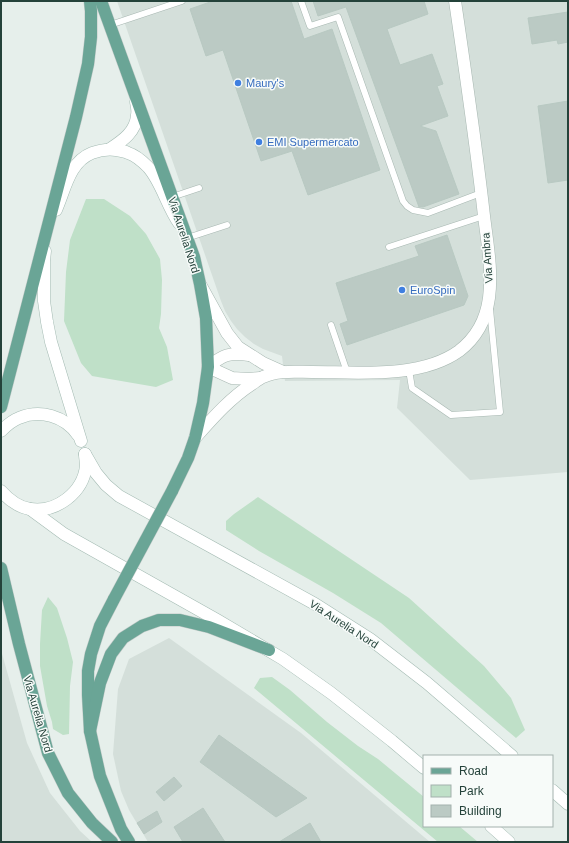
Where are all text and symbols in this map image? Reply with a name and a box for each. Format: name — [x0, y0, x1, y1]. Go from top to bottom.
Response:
place label: Maury's — [246, 77, 285, 89]
marker: Maury's — [233, 78, 243, 88]
place label: EMI Supermercato — [267, 136, 359, 148]
marker: EMI Supermercato — [254, 137, 264, 147]
street label: Via Aurelia Nord — [166, 195, 202, 275]
street label: Via Ambra — [479, 231, 495, 284]
place label: EuroSpin — [410, 284, 455, 296]
marker: EuroSpin — [397, 285, 407, 295]
street label: Via Aurelia Nord — [307, 597, 381, 651]
street label: Via Aurelia Nord — [21, 674, 55, 754]
legend — [423, 755, 553, 827]
text: Road — [459, 764, 488, 778]
text: Park — [459, 784, 485, 798]
text: Building — [459, 804, 502, 818]

